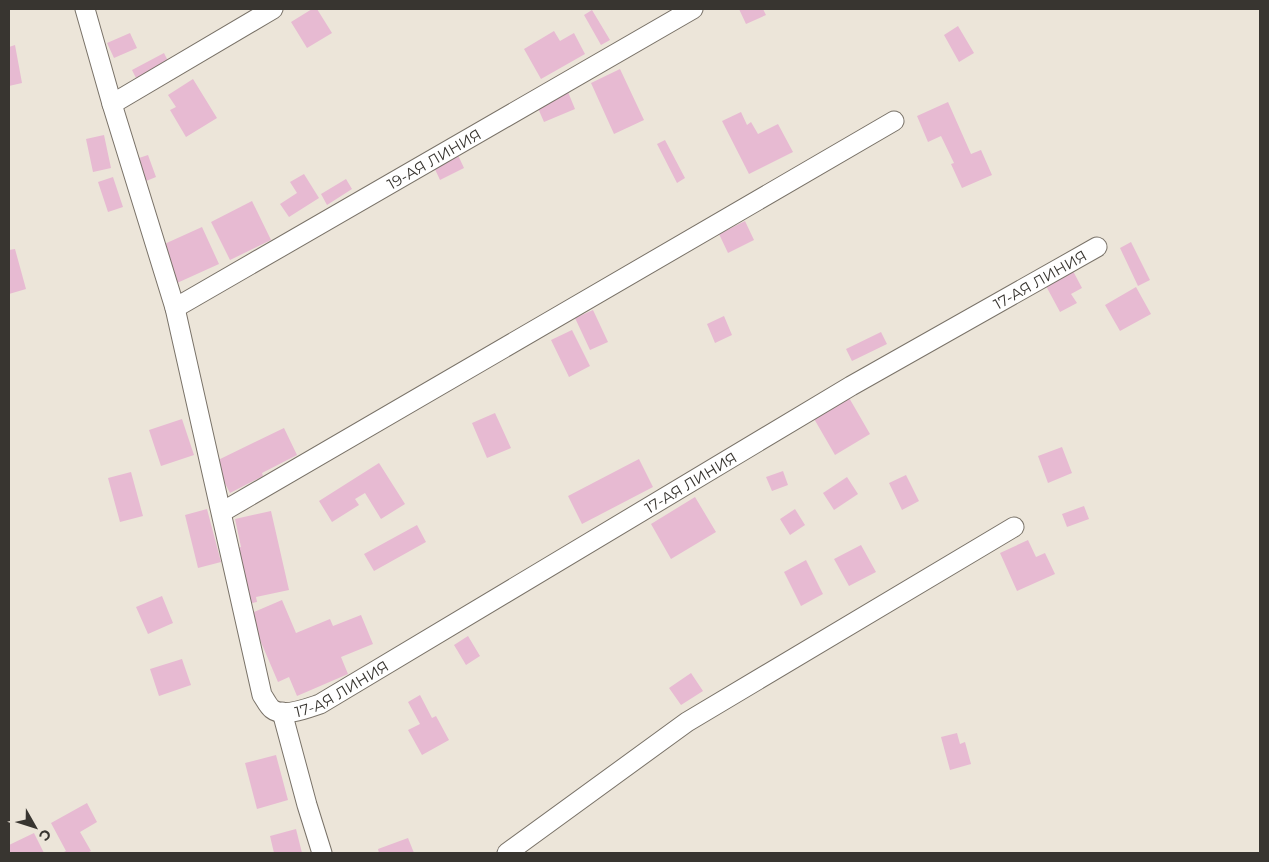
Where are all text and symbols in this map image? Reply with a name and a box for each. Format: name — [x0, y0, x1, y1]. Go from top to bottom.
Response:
street label: 19-АЯ ЛИНИЯ — [384, 124, 484, 193]
street label: 17-АЯ ЛИНИЯ — [990, 245, 1090, 313]
street label: 17-АЯ ЛИНИЯ — [641, 447, 740, 517]
street label: 17-АЯ ЛИНИЯ — [293, 656, 392, 721]
north arrow — [10, 802, 60, 852]
text: С — [35, 826, 55, 845]

